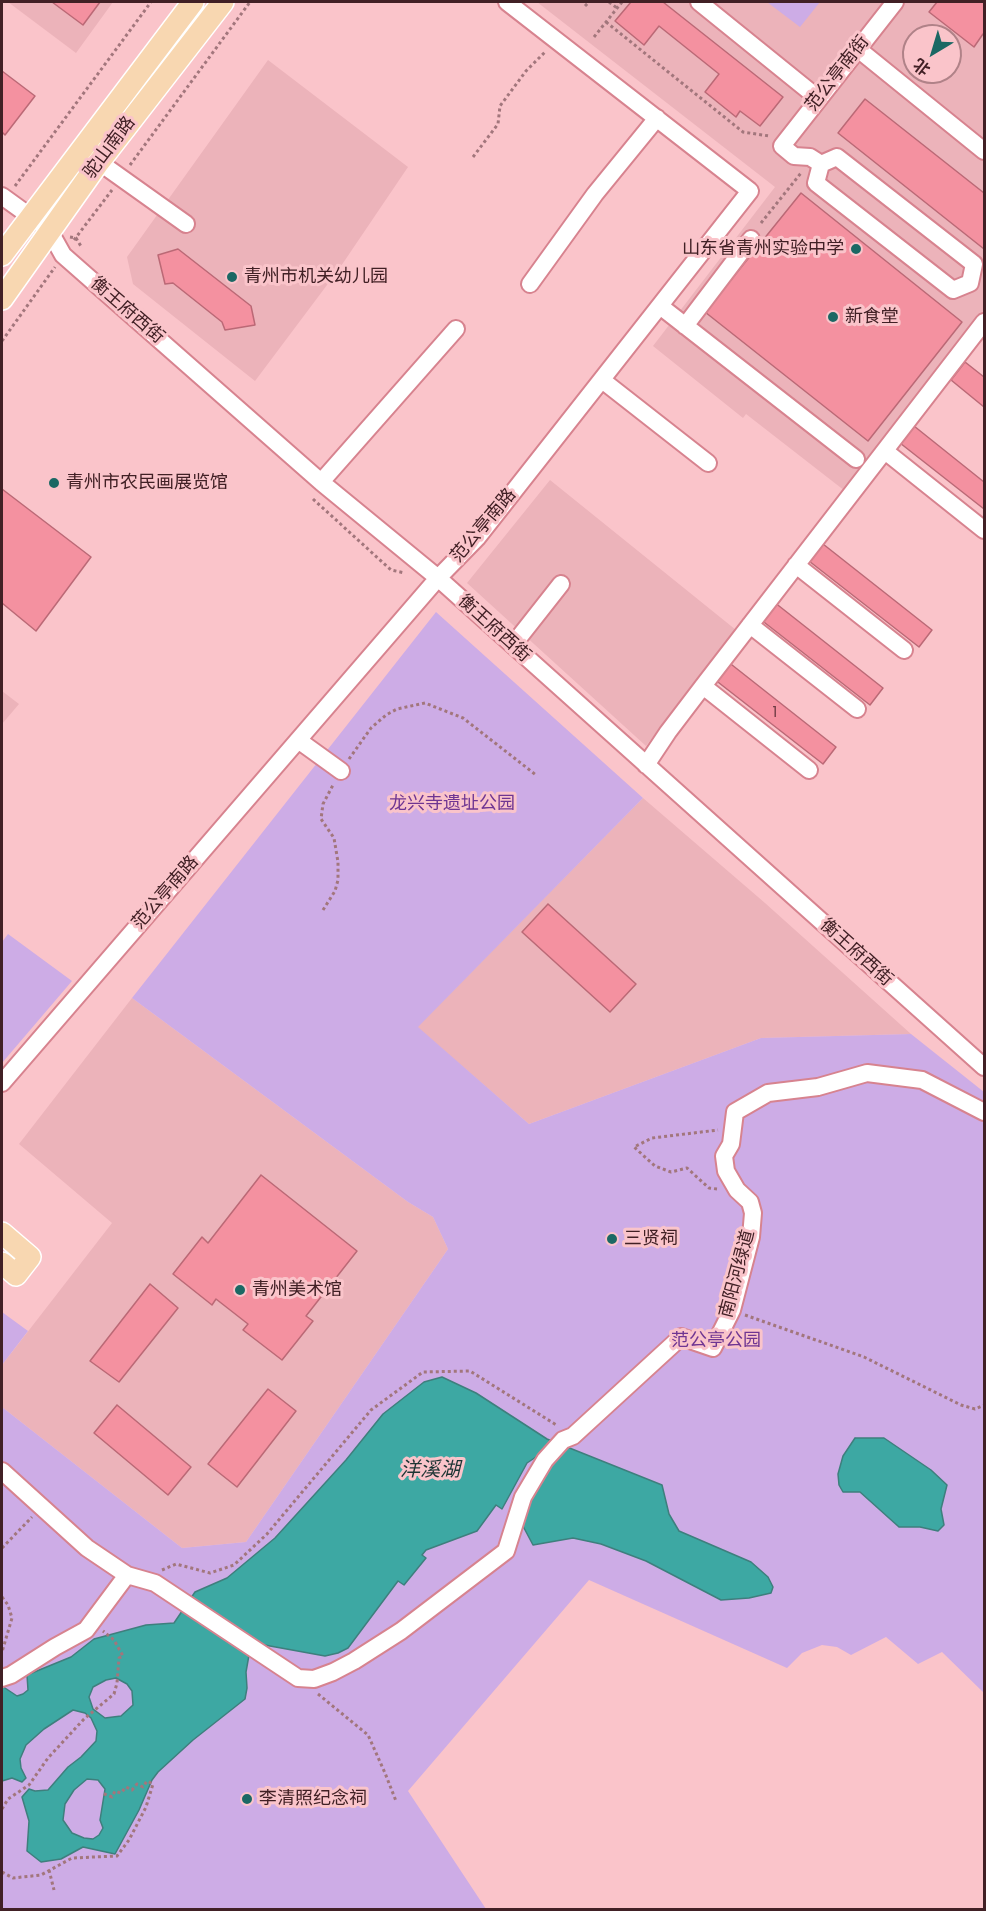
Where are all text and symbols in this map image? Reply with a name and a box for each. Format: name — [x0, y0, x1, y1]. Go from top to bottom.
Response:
north arrow — [902, 24, 962, 84]
street label: 范公亭南街 — [802, 32, 874, 116]
text: 北 — [908, 53, 935, 81]
street label: 驼山南路 — [80, 113, 140, 183]
place label: 山东省青州实验中学 — [682, 238, 844, 260]
marker: 山东省青州实验中学 — [849, 242, 863, 256]
place label: 青州市机关幼儿园 — [244, 266, 388, 288]
marker: 青州市机关幼儿园 — [225, 270, 239, 284]
street label: 衡王府西街 — [86, 273, 168, 349]
place label: 新食堂 — [845, 306, 899, 328]
marker: 新食堂 — [826, 310, 840, 324]
place label: 青州市农民画展览馆 — [66, 472, 228, 494]
marker: 青州市农民画展览馆 — [47, 476, 61, 490]
street label: 范公亭南路 — [447, 485, 521, 567]
street label: 衡王府西街 — [453, 591, 535, 667]
house number: 1 — [773, 704, 777, 722]
park label: 龙兴寺遗址公园 — [389, 793, 515, 815]
street label: 范公亭南路 — [128, 852, 204, 934]
street label: 衡王府西街 — [815, 915, 897, 991]
place label: 三贤祠 — [624, 1228, 678, 1250]
street label: 南阳河绿道 — [716, 1228, 760, 1320]
marker: 三贤祠 — [605, 1232, 619, 1246]
place label: 青州美术馆 — [252, 1279, 342, 1301]
marker: 青州美术馆 — [233, 1283, 247, 1297]
park label: 范公亭公园 — [671, 1330, 761, 1352]
water label: 洋溪湖 — [400, 1459, 460, 1483]
place label: 李清照纪念祠 — [259, 1788, 367, 1810]
marker: 李清照纪念祠 — [240, 1792, 254, 1806]

